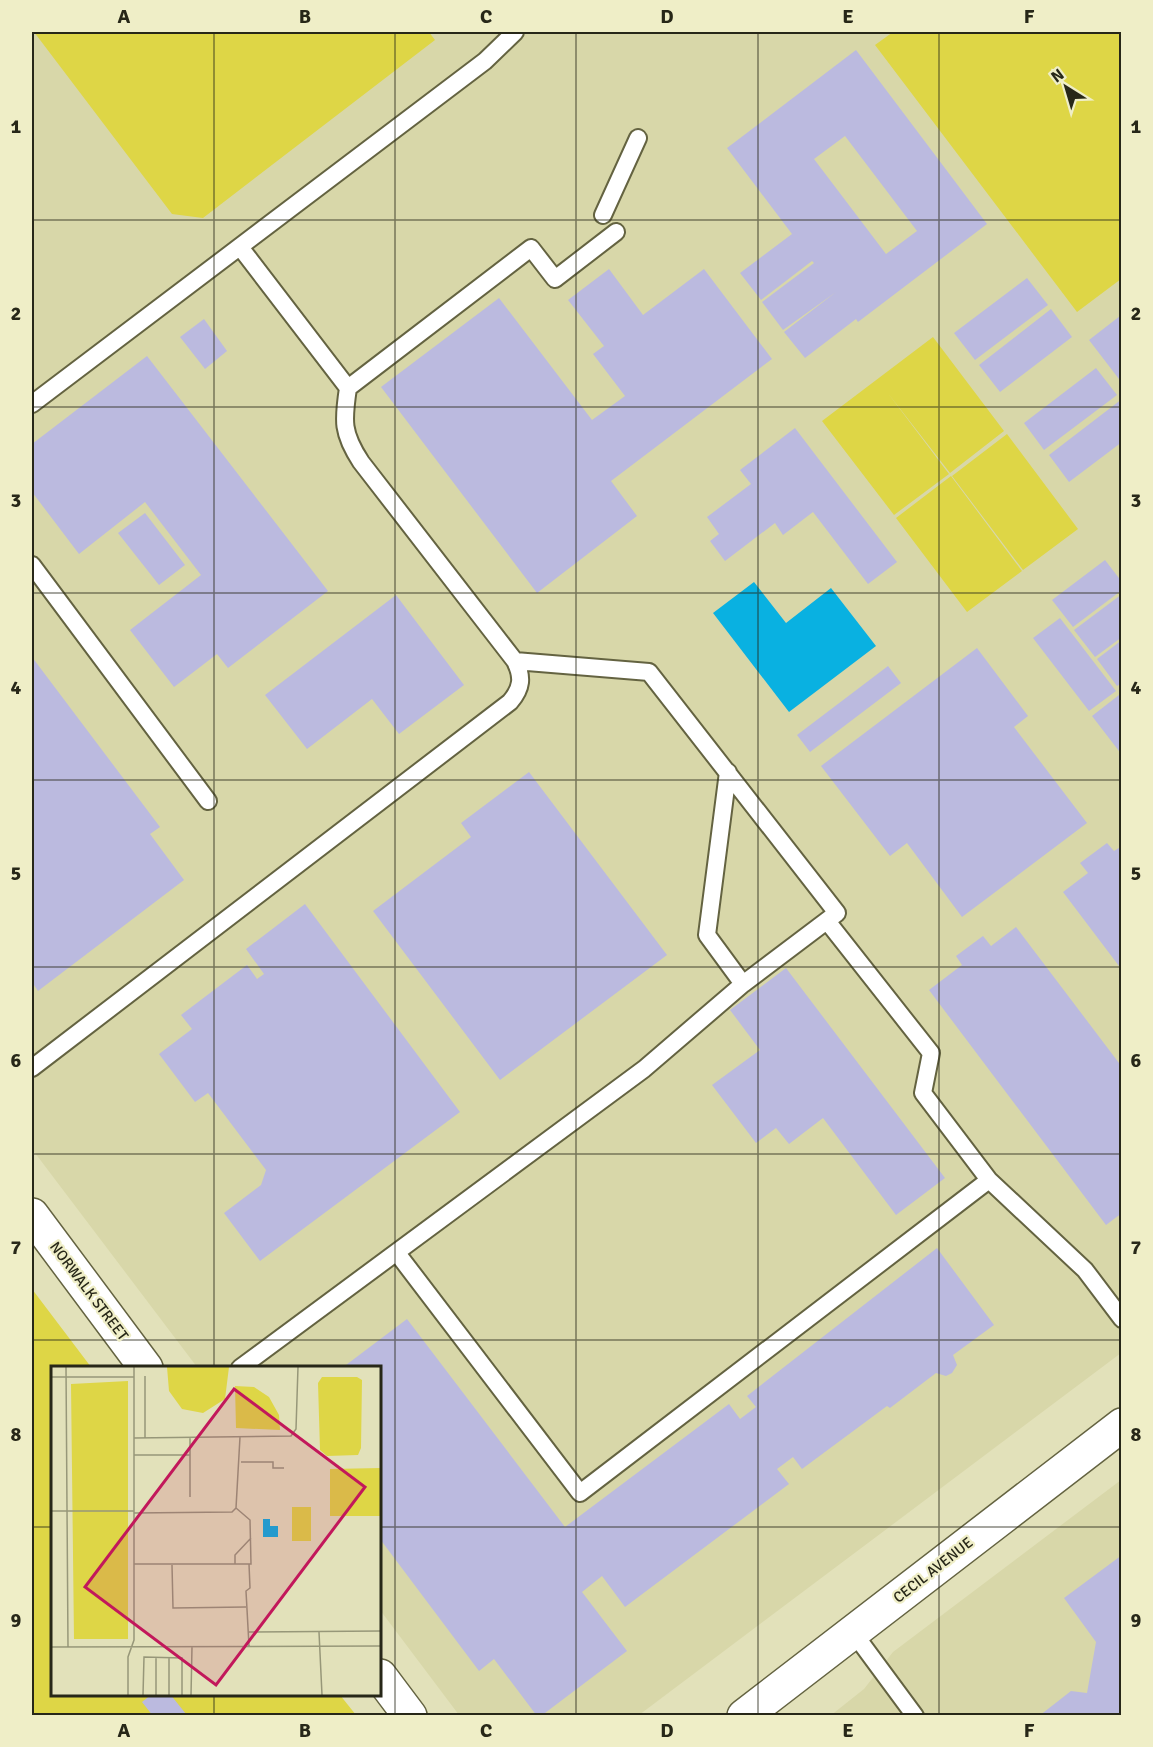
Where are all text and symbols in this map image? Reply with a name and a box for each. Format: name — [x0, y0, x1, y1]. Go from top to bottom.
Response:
text: A — [118, 4, 131, 29]
text: B — [299, 4, 311, 29]
text: C — [480, 4, 492, 29]
text: D — [660, 4, 674, 29]
text: E — [842, 4, 854, 29]
text: F — [1024, 4, 1035, 29]
north arrow — [1036, 57, 1096, 117]
text: N — [1047, 64, 1068, 87]
text: 1 — [11, 114, 22, 139]
text: 1 — [1131, 114, 1142, 139]
text: 2 — [11, 301, 21, 326]
text: 2 — [1131, 301, 1141, 326]
text: 3 — [11, 488, 21, 513]
text: 3 — [1131, 488, 1141, 513]
text: 4 — [11, 675, 22, 700]
text: 4 — [1131, 675, 1142, 700]
text: 5 — [11, 861, 21, 886]
text: 5 — [1131, 861, 1141, 886]
text: 6 — [11, 1048, 22, 1073]
text: 6 — [1131, 1048, 1142, 1073]
text: 7 — [11, 1235, 22, 1260]
text: 7 — [1131, 1235, 1142, 1260]
street label: NORWALK STREET — [46, 1238, 132, 1344]
inset map — [51, 1366, 381, 1696]
text: 8 — [11, 1422, 22, 1447]
text: 8 — [1131, 1422, 1142, 1447]
street label: CECIL AVENUE — [890, 1533, 976, 1607]
text: 9 — [11, 1608, 22, 1633]
text: 9 — [1131, 1608, 1142, 1633]
text: A — [118, 1718, 131, 1743]
text: B — [299, 1718, 311, 1743]
text: C — [480, 1718, 492, 1743]
text: D — [660, 1718, 674, 1743]
text: E — [842, 1718, 854, 1743]
text: F — [1024, 1718, 1035, 1743]

